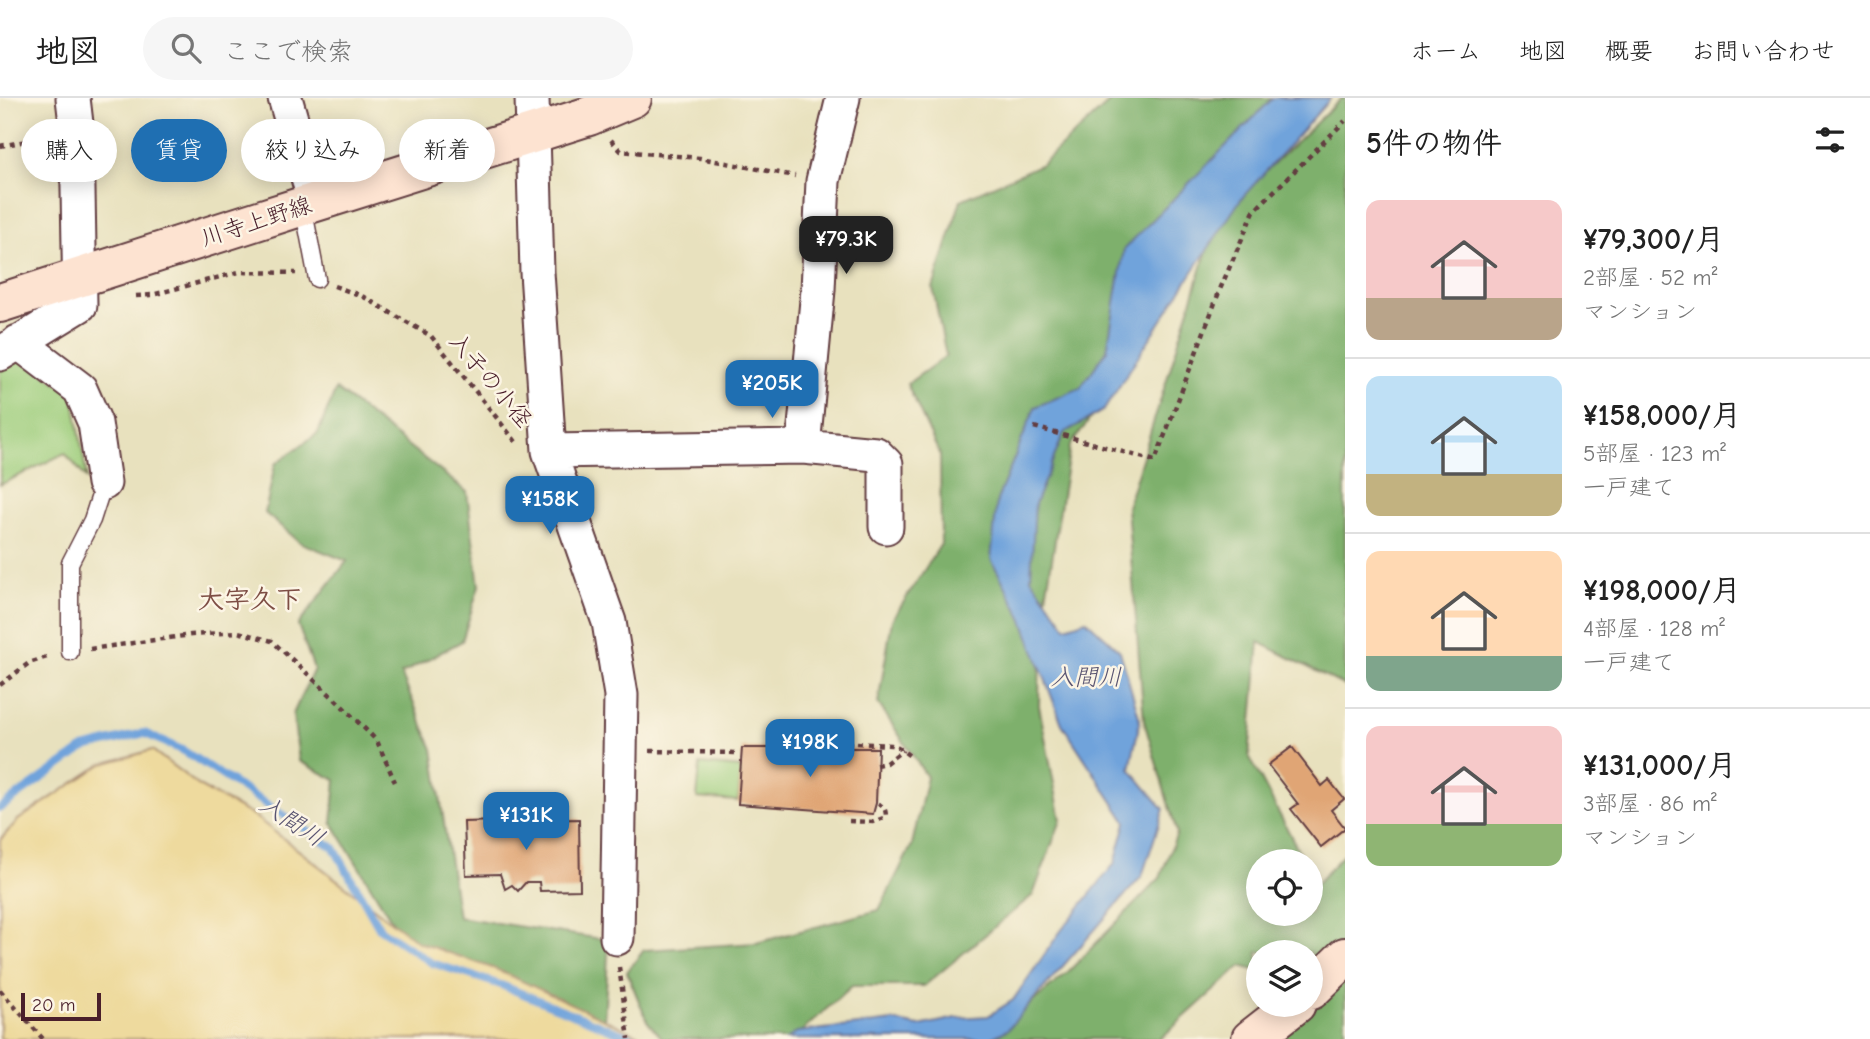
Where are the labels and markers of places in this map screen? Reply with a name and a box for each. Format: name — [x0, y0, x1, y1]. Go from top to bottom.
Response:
pin: ¥79.3K — [789, 216, 903, 276]
pin: ¥205K — [723, 360, 821, 420]
pin: ¥158K — [501, 476, 599, 536]
pin: ¥198K — [761, 720, 859, 779]
pin: ¥131K — [477, 792, 575, 852]

